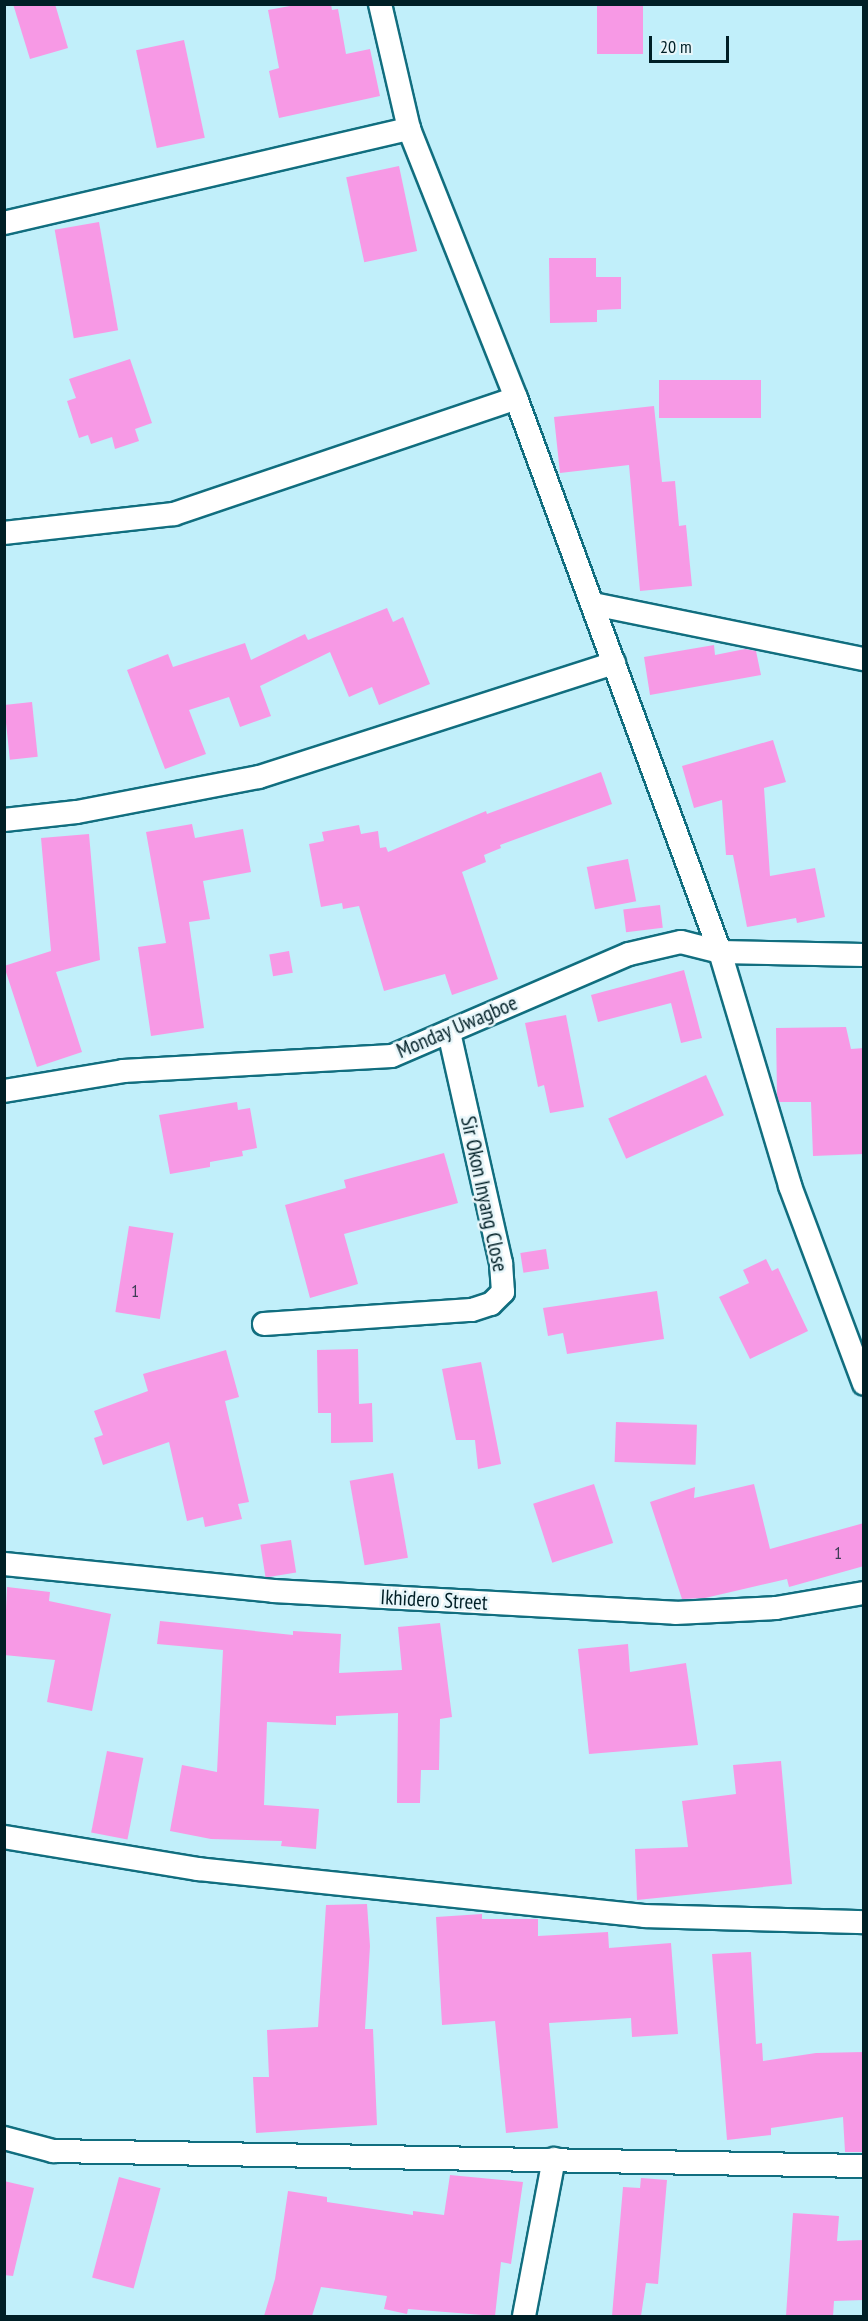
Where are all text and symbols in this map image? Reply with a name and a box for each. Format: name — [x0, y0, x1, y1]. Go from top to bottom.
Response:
scale bar — [652, 24, 732, 62]
text: 20 m — [660, 35, 692, 58]
street label: Monday Uwagboe — [393, 990, 521, 1064]
street label: Sir Okon Inyang Close — [455, 1114, 513, 1274]
house number: 1 — [131, 1280, 139, 1302]
house number: 1 — [834, 1542, 842, 1564]
street label: Ikhidero Street — [380, 1585, 488, 1615]

